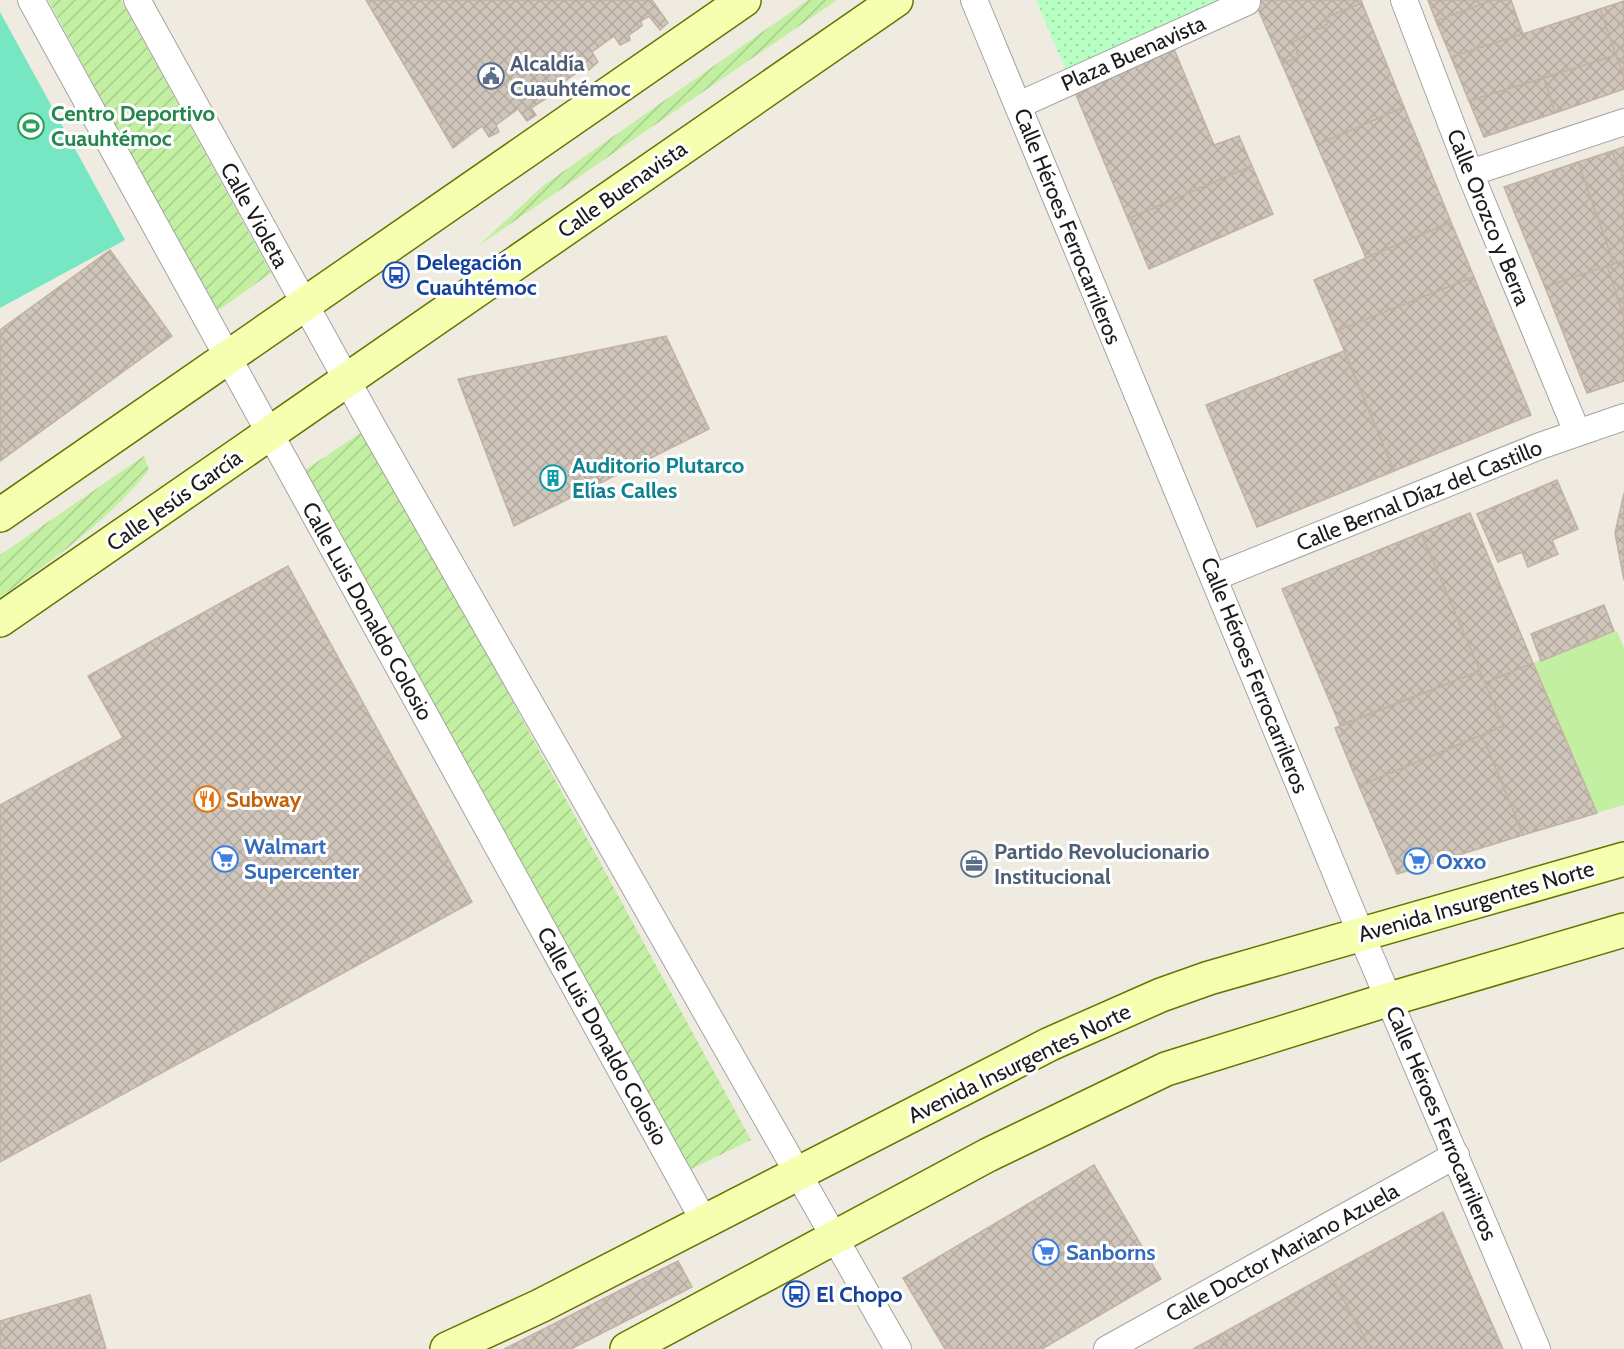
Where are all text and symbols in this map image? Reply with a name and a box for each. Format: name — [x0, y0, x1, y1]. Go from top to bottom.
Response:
street label: Plaza Buenavista — [1057, 9, 1210, 97]
place label: Alcaldía Cuauhtémoc — [510, 50, 631, 102]
public building icon: Alcaldía Cuauhtémoc — [476, 61, 506, 91]
place label: Centro Deportivo Cuauhtémoc — [51, 100, 215, 152]
street label: Calle Héroes Ferrocarrileros — [1008, 104, 1127, 348]
sports icon: Centro Deportivo Cuauhtémoc — [16, 111, 46, 141]
street label: Calle Orozco y Berra — [1441, 125, 1536, 310]
street label: Calle Buenavista — [553, 135, 692, 244]
street label: Calle Violeta — [215, 158, 295, 273]
place label: Delegación Cuauhtémoc — [416, 249, 537, 301]
bus stop icon: Delegación Cuauhtémoc — [381, 260, 411, 290]
street label: Calle Bernal Díaz del Castillo — [1292, 434, 1546, 557]
street label: Calle Jesús García — [101, 443, 248, 557]
place label: Auditorio Plutarco Elías Calles — [572, 452, 744, 504]
building icon: Auditorio Plutarco Elías Calles — [538, 463, 568, 493]
street label: Calle Luis Donaldo Colosio — [296, 497, 439, 725]
street label: Calle Héroes Ferrocarrileros — [1195, 553, 1314, 797]
restaurant icon: Subway — [192, 784, 222, 814]
place label: Subway — [226, 786, 302, 813]
place label: Walmart Supercenter — [244, 833, 360, 885]
place label: Partido Revolucionario Institucional — [994, 838, 1210, 890]
supermarket icon: Walmart Supercenter — [210, 844, 240, 874]
supermarket icon: Oxxo — [1402, 846, 1432, 876]
place label: Oxxo — [1436, 848, 1486, 875]
office icon: Partido Revolucionario Institucional — [959, 849, 989, 879]
street label: Avenida Insurgentes Norte — [1355, 855, 1597, 948]
street label: Calle Luis Donaldo Colosio — [531, 922, 674, 1150]
street label: Avenida Insurgentes Norte — [903, 998, 1135, 1129]
street label: Calle Héroes Ferrocarrileros — [1380, 1002, 1503, 1244]
street label: Calle Doctor Mariano Azuela — [1161, 1177, 1404, 1328]
supermarket icon: Sanborns — [1031, 1237, 1061, 1267]
place label: Sanborns — [1066, 1239, 1156, 1266]
bus stop icon: El Chopo — [781, 1279, 811, 1309]
place label: El Chopo — [816, 1281, 902, 1308]

